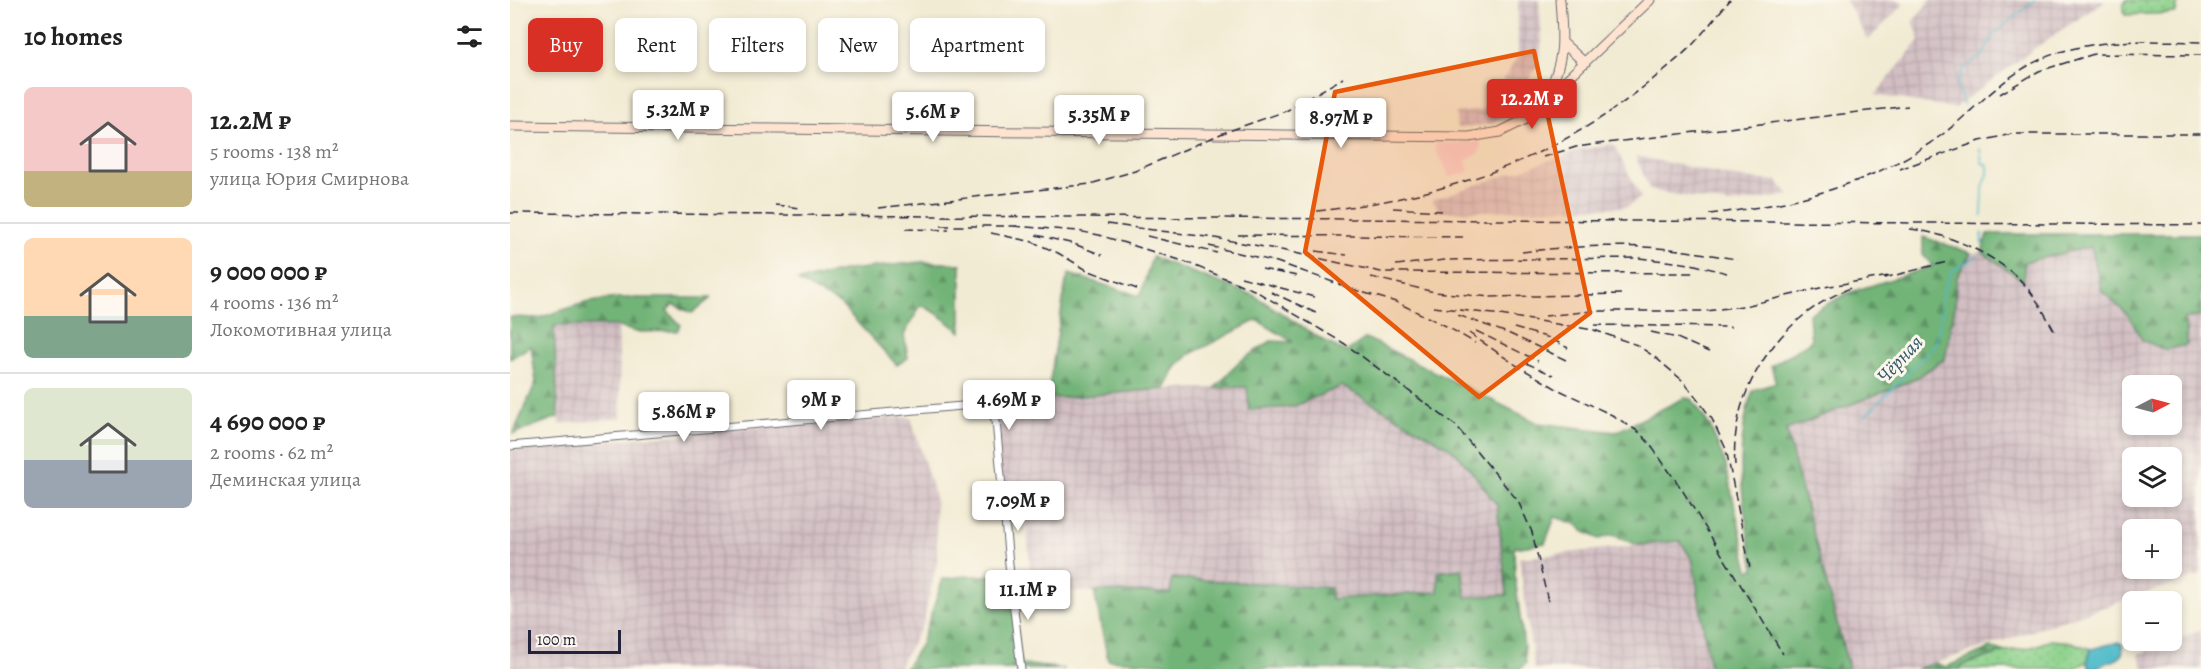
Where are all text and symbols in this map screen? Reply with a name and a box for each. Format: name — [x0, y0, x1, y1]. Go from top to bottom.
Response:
chip: Buy — [528, 18, 603, 72]
chip: Rent — [615, 18, 697, 72]
chip: Filters — [709, 18, 806, 72]
chip: New — [818, 18, 898, 72]
chip: Apartment — [910, 18, 1045, 72]
text: 10 homes — [24, 19, 123, 54]
icon: filters — [453, 20, 486, 53]
pin: 12.2M ₽ — [1477, 79, 1587, 130]
text: 12.2M ₽ — [1501, 85, 1563, 112]
pin: 5.32M ₽ — [623, 90, 733, 141]
pin: 5.6M ₽ — [884, 92, 982, 143]
pin: 5.35M ₽ — [1044, 95, 1154, 146]
text: 5.32M ₽ — [647, 96, 709, 123]
text: 5.6M ₽ — [906, 98, 960, 125]
pin: 8.97M ₽ — [1286, 98, 1396, 149]
text: 5.35M ₽ — [1068, 101, 1130, 128]
text: 12.2M ₽ — [210, 103, 291, 138]
text: 8.97M ₽ — [1309, 104, 1373, 131]
icon: home — [72, 111, 144, 183]
text: 5 rooms · 138 m² — [210, 138, 339, 165]
text: улица Юрия Смирнова — [210, 165, 409, 192]
text: 9 000 000 ₽ — [210, 254, 327, 289]
icon: home — [72, 262, 144, 334]
text: 4 rooms · 136 m² — [210, 289, 339, 316]
text: Локомотивная улица — [210, 316, 392, 343]
water label: Чёрная — [1871, 329, 1929, 389]
north arrow — [2122, 375, 2182, 435]
map controls — [2122, 375, 2182, 651]
pin: 9M ₽ — [785, 380, 857, 431]
pin: 4.69M ₽ — [954, 380, 1064, 431]
text: 9M ₽ — [801, 386, 841, 413]
text: 4.69M ₽ — [977, 386, 1041, 413]
pin: 5.86M ₽ — [629, 392, 739, 443]
text: 5.86M ₽ — [652, 398, 716, 425]
text: 4 690 000 ₽ — [210, 404, 326, 439]
icon: home — [72, 412, 144, 484]
text: 2 rooms · 62 m² — [210, 439, 333, 466]
button: layers — [2122, 447, 2182, 507]
text: Деминская улица — [210, 466, 361, 493]
pin: 7.09M ₽ — [963, 481, 1073, 532]
text: 7.09M ₽ — [986, 487, 1050, 514]
button: + — [2122, 519, 2182, 579]
pin: 11.1M ₽ — [973, 570, 1083, 621]
text: 11.1M ₽ — [999, 576, 1057, 603]
button: − — [2122, 591, 2182, 651]
scale bar — [528, 627, 621, 654]
text: 100 m — [537, 629, 576, 651]

